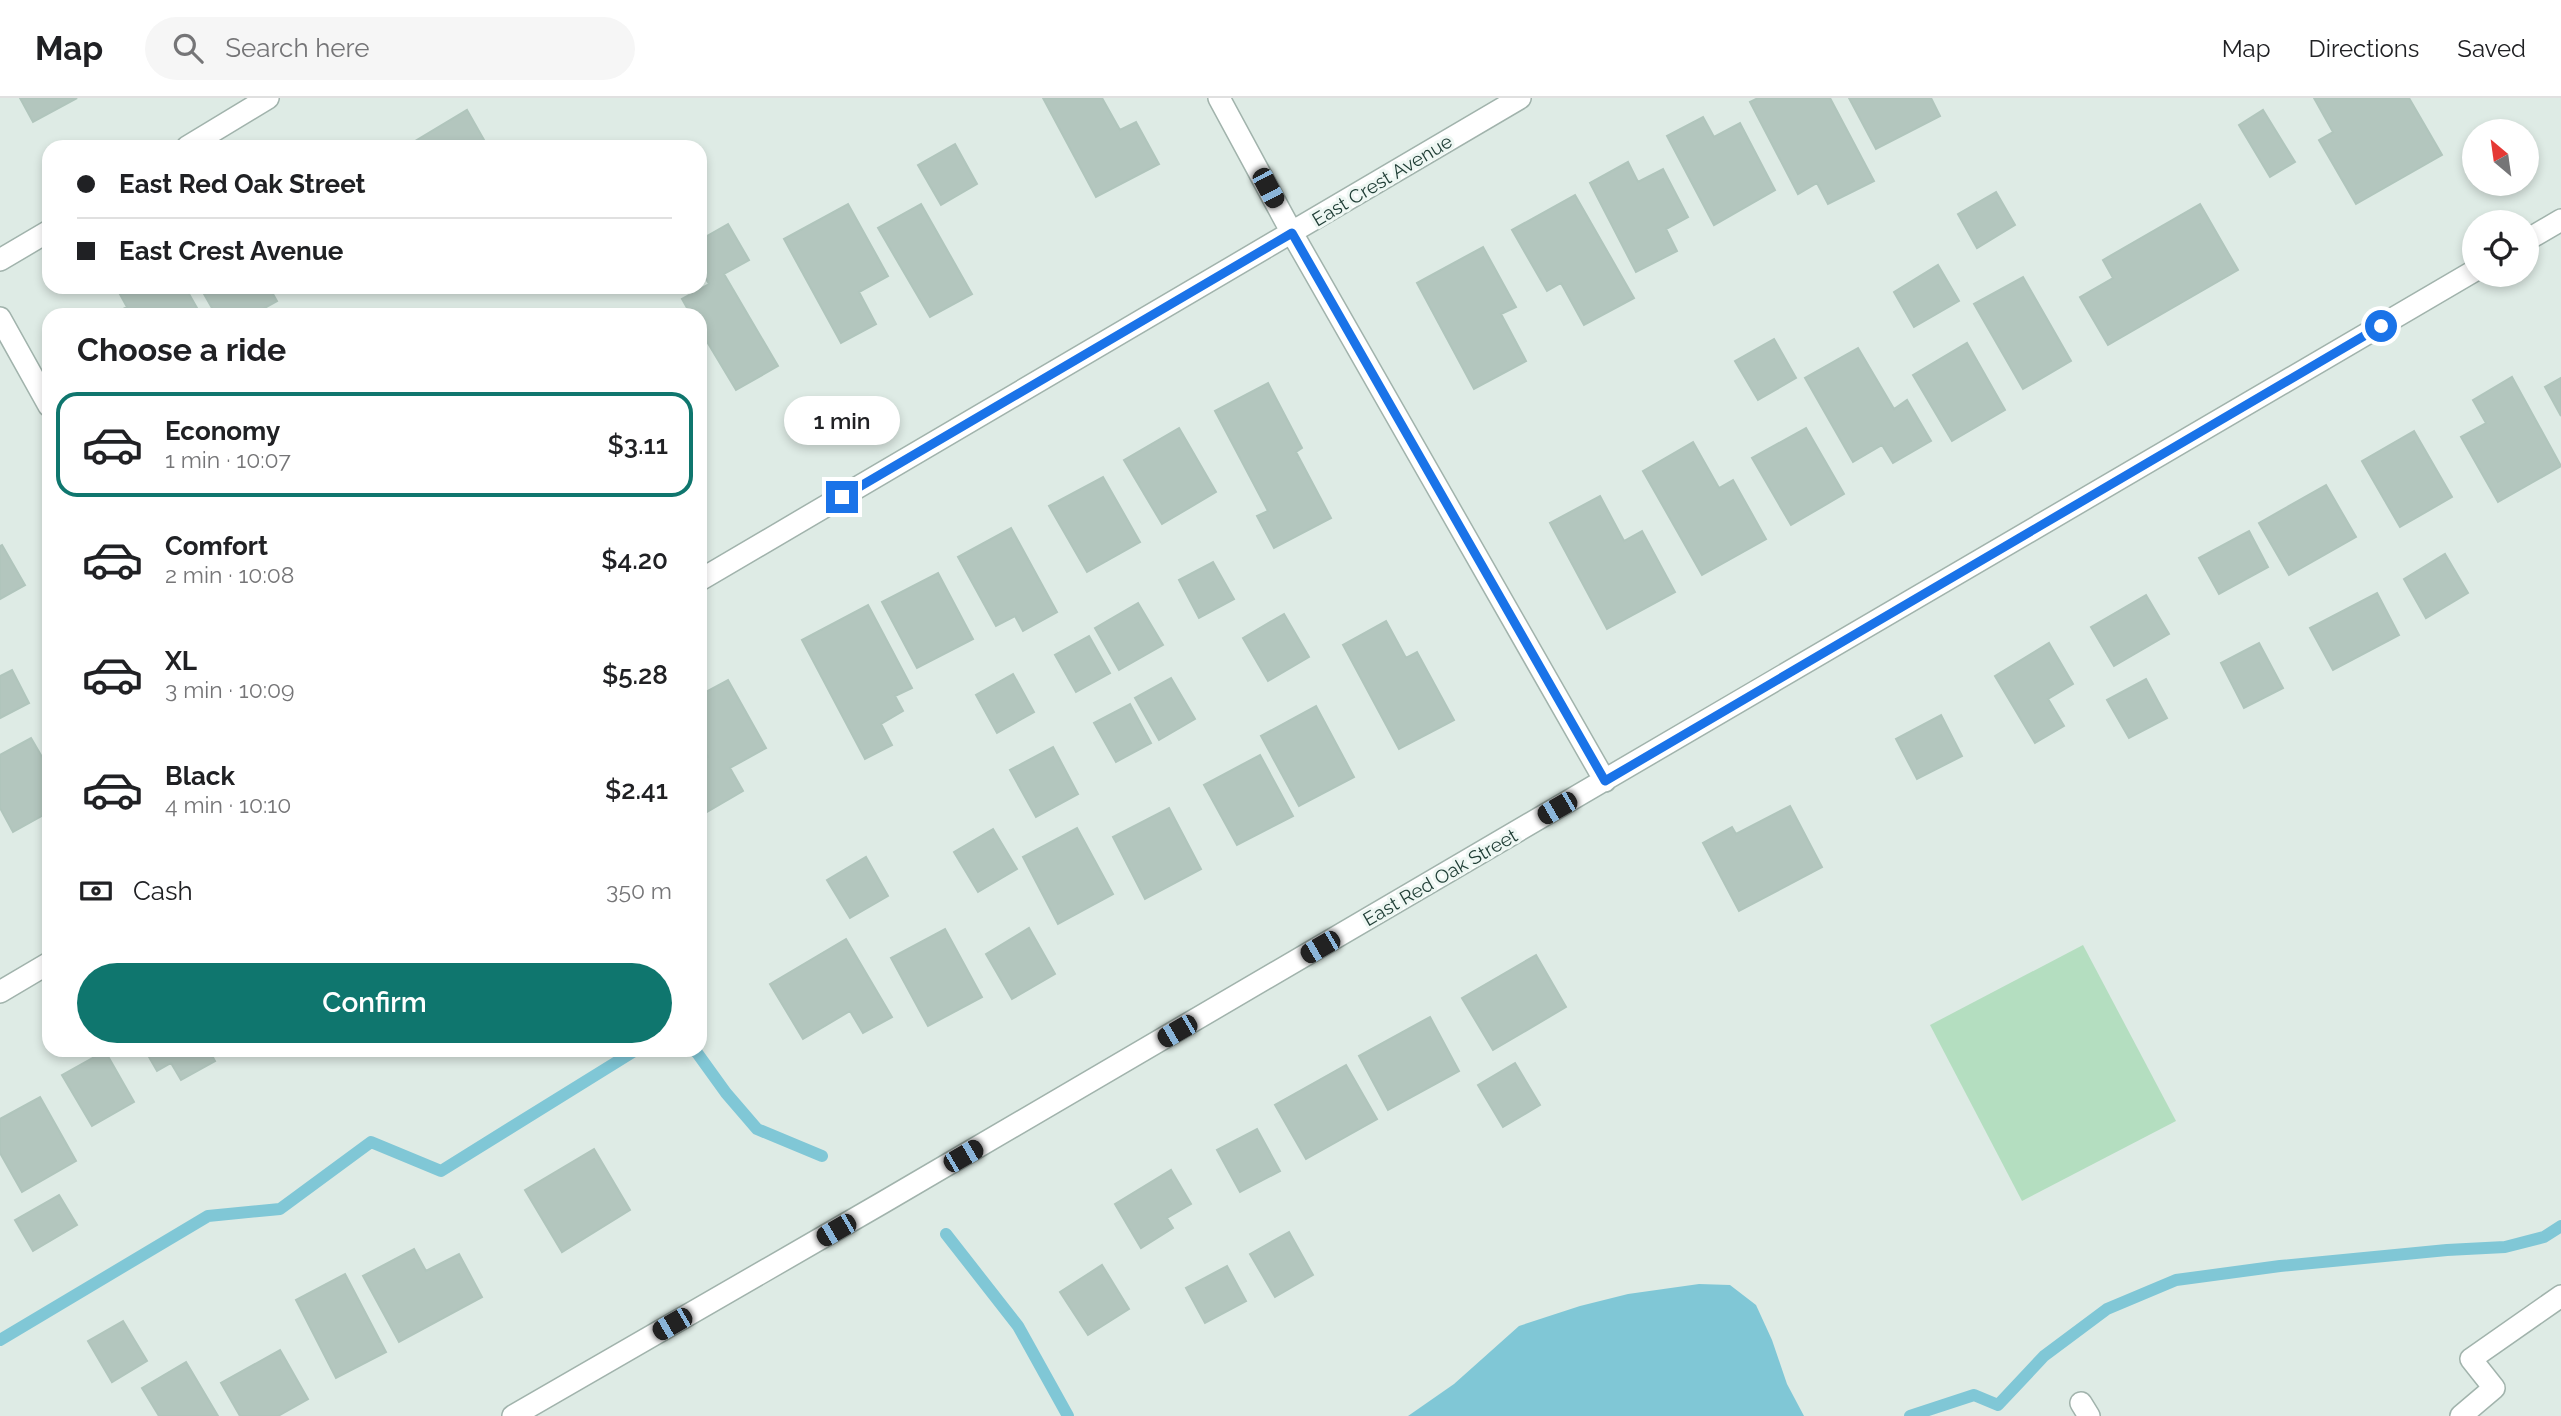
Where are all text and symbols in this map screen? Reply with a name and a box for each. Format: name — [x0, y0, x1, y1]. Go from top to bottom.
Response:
search box — [145, 17, 635, 80]
text: Map — [35, 29, 103, 68]
icon: search — [169, 29, 207, 67]
text: Search here — [225, 33, 370, 63]
text: Map — [2222, 34, 2271, 63]
text: Directions — [2309, 34, 2419, 63]
text: Saved — [2457, 34, 2526, 63]
north arrow — [2462, 119, 2539, 196]
map controls — [2462, 119, 2539, 287]
street label: East Crest Avenue — [1308, 130, 1456, 230]
car — [1249, 165, 1288, 211]
text: East Red Oak Street — [119, 169, 366, 199]
button: locate — [2462, 210, 2539, 287]
text: East Crest Avenue — [119, 236, 343, 266]
route start — [2365, 310, 2397, 342]
text: Choose a ride — [77, 331, 286, 368]
callout: 1 min — [784, 396, 900, 444]
text: 1 min — [813, 407, 871, 434]
icon: car — [81, 413, 144, 476]
text: Economy — [165, 416, 280, 446]
text: $3.11 — [607, 430, 668, 460]
text: 1 min · 10:07 — [165, 446, 291, 473]
route end — [826, 481, 858, 513]
icon: car — [81, 528, 144, 591]
text: Comfort — [165, 531, 268, 561]
text: $4.20 — [601, 545, 668, 575]
text: 2 min · 10:08 — [165, 561, 294, 588]
icon: car — [81, 643, 144, 706]
text: XL — [165, 646, 197, 676]
text: $5.28 — [602, 660, 668, 690]
text: 3 min · 10:09 — [165, 676, 295, 703]
icon: car — [81, 758, 144, 821]
text: Black — [165, 761, 235, 791]
text: $2.41 — [605, 775, 668, 805]
car — [1534, 788, 1581, 828]
text: 4 min · 10:10 — [165, 791, 291, 818]
street label: East Red Oak Street — [1359, 824, 1522, 930]
icon: cash — [77, 872, 115, 910]
text: Cash — [133, 876, 193, 906]
text: 350 m — [606, 877, 672, 904]
car — [1297, 927, 1344, 967]
button: Confirm — [77, 963, 672, 1043]
car — [1154, 1011, 1201, 1051]
car — [940, 1136, 987, 1176]
car — [813, 1210, 860, 1250]
car — [649, 1304, 696, 1344]

